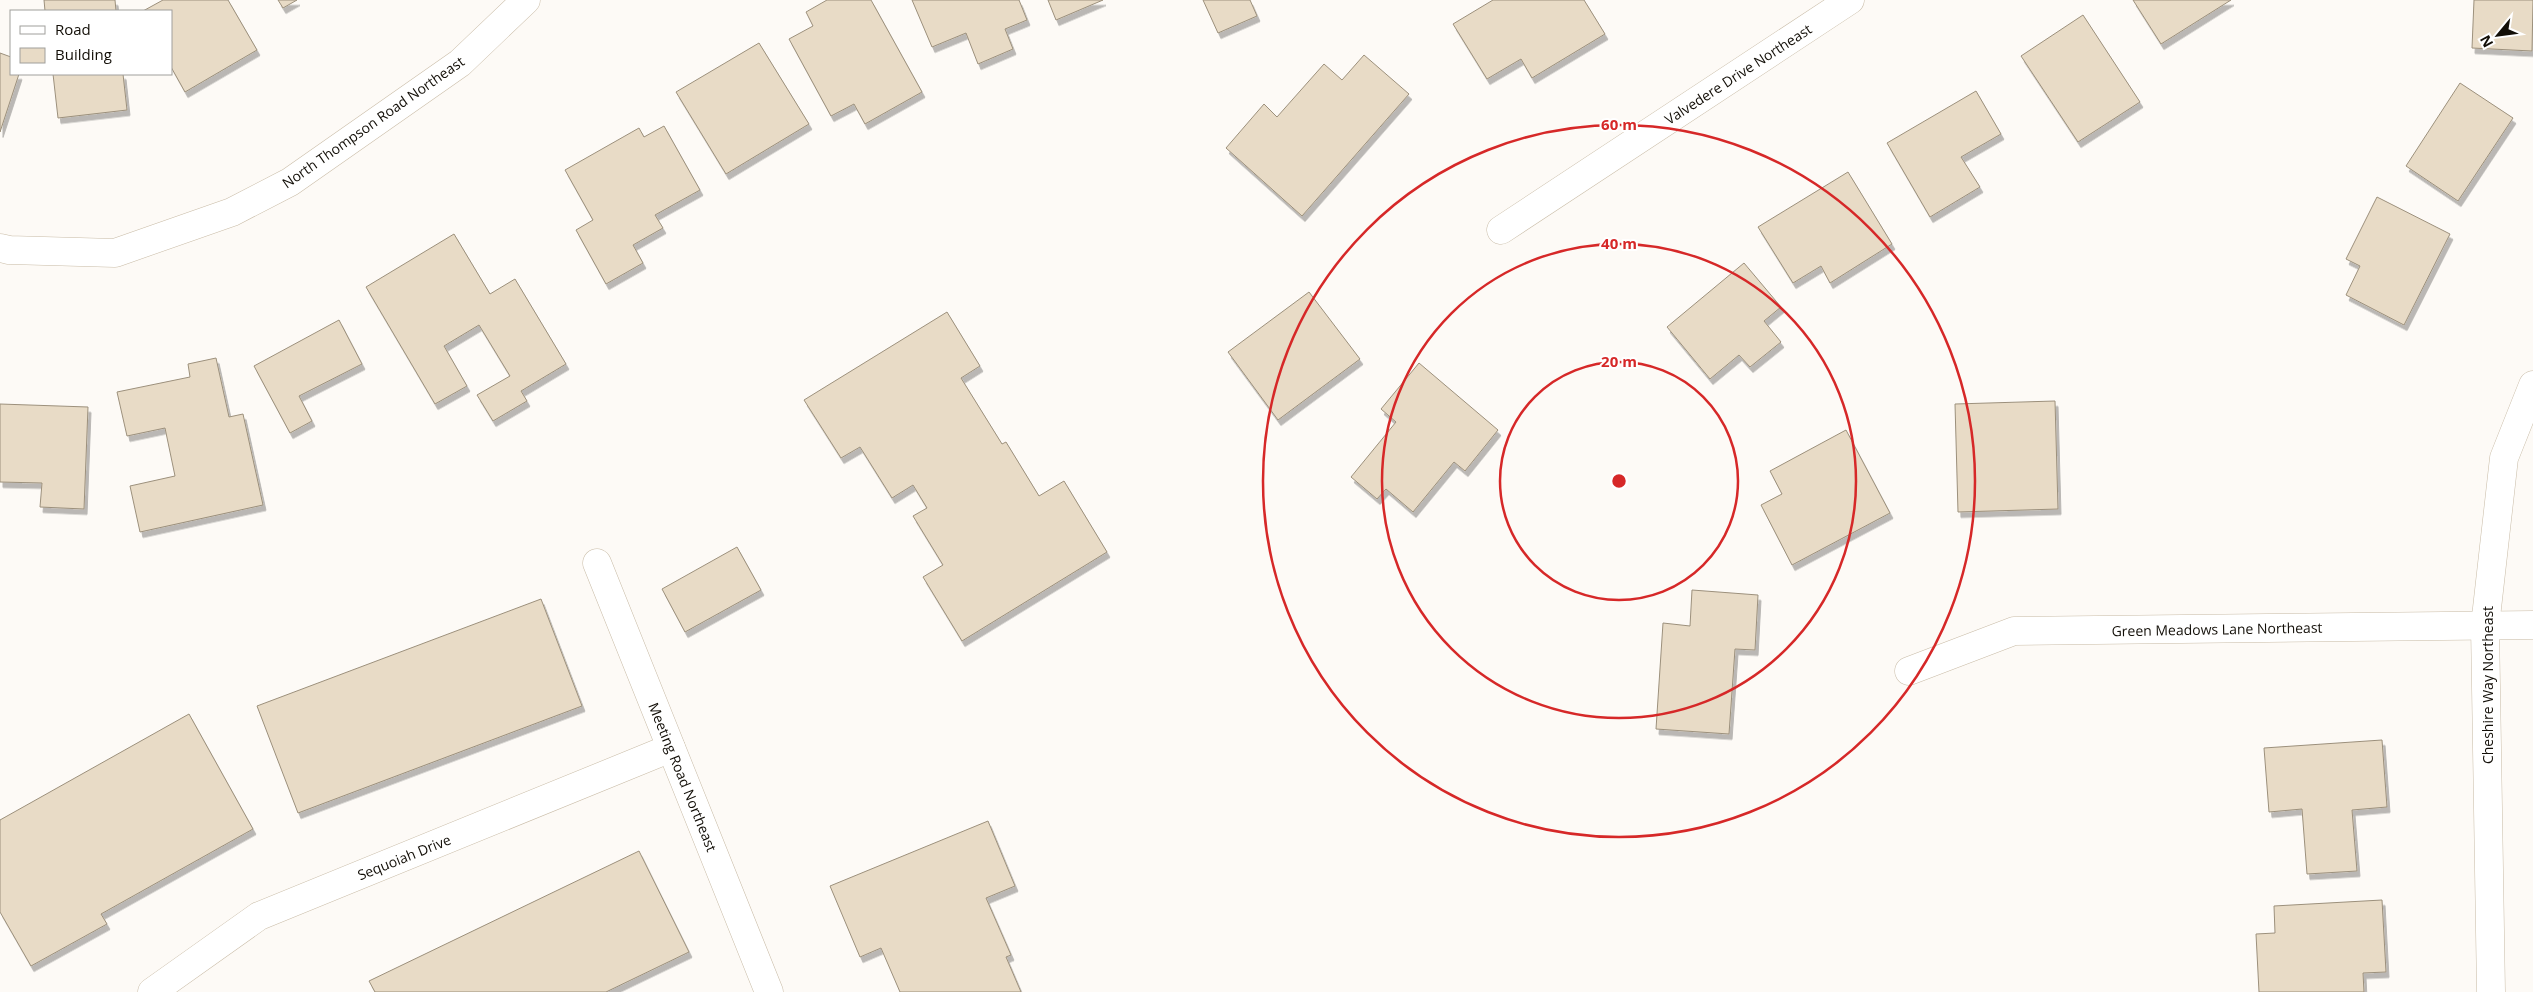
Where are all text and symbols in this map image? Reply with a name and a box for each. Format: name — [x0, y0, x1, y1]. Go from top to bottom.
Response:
legend — [10, 10, 172, 75]
north arrow — [2473, 10, 2523, 60]
text: Road — [55, 19, 91, 39]
street label: Valvedere Drive Northeast — [1661, 19, 1815, 129]
text: N — [2475, 32, 2497, 51]
text: Building — [55, 44, 112, 64]
street label: North Thompson Road Northeast — [278, 52, 468, 192]
text: 60 m — [1601, 114, 1637, 134]
text: 40 m — [1601, 233, 1637, 253]
text: 20 m — [1601, 351, 1637, 371]
centre of rings — [1610, 472, 1628, 490]
street label: Cheshire Way Northeast — [2478, 606, 2497, 764]
street label: Green Meadows Lane Northeast — [2111, 618, 2323, 640]
street label: Meeting Road Northeast — [644, 700, 722, 854]
street label: Sequoiah Drive — [355, 830, 454, 884]

